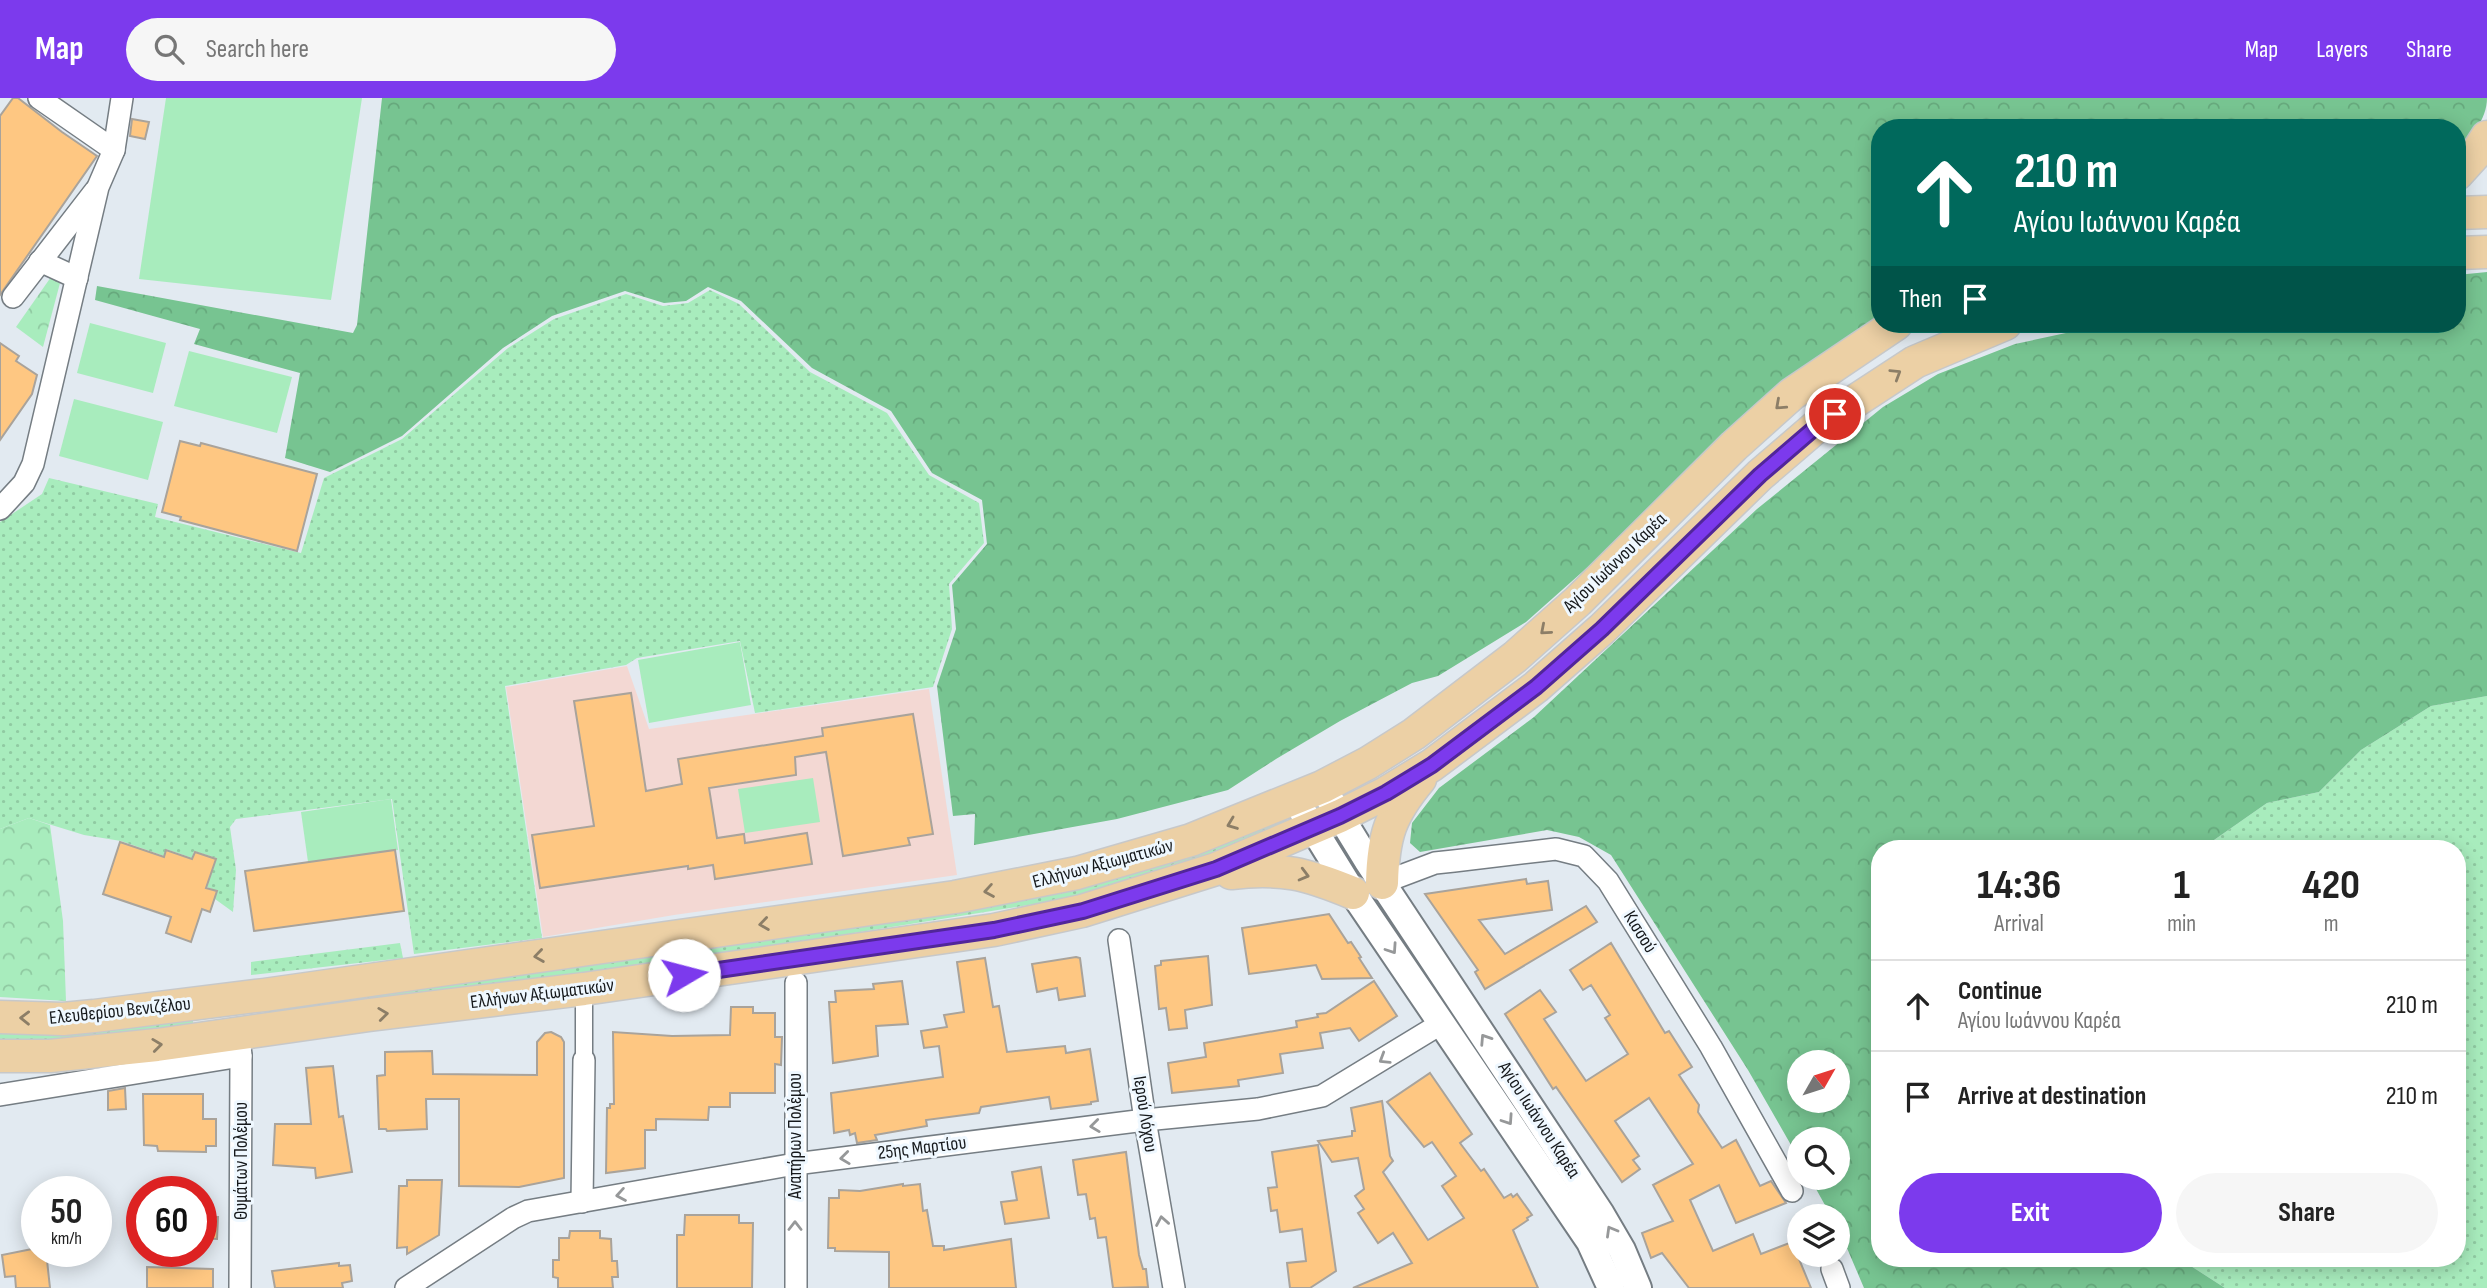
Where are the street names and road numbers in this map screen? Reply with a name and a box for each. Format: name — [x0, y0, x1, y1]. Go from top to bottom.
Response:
street label: Αγίου Ιωάννου Καρέα — [1558, 508, 1671, 619]
street label: Ελλήνων Αξιωματικών — [1030, 834, 1176, 894]
street label: Κισσού — [1618, 907, 1662, 957]
street label: Ελλήνων Αξιωματικών — [469, 974, 616, 1014]
street label: Ελευθερίου Βενιζέλου — [48, 992, 192, 1030]
street label: Αγίου Ιωάννου Καρέα — [1492, 1057, 1585, 1183]
street label: Αναπήρων Πολέμου — [784, 1073, 807, 1200]
street label: Ιερού Λόχου — [1128, 1074, 1162, 1154]
street label: Θυµάτων Πολέµου — [230, 1102, 253, 1220]
street label: 25ης Μαρτίου — [876, 1131, 968, 1165]

